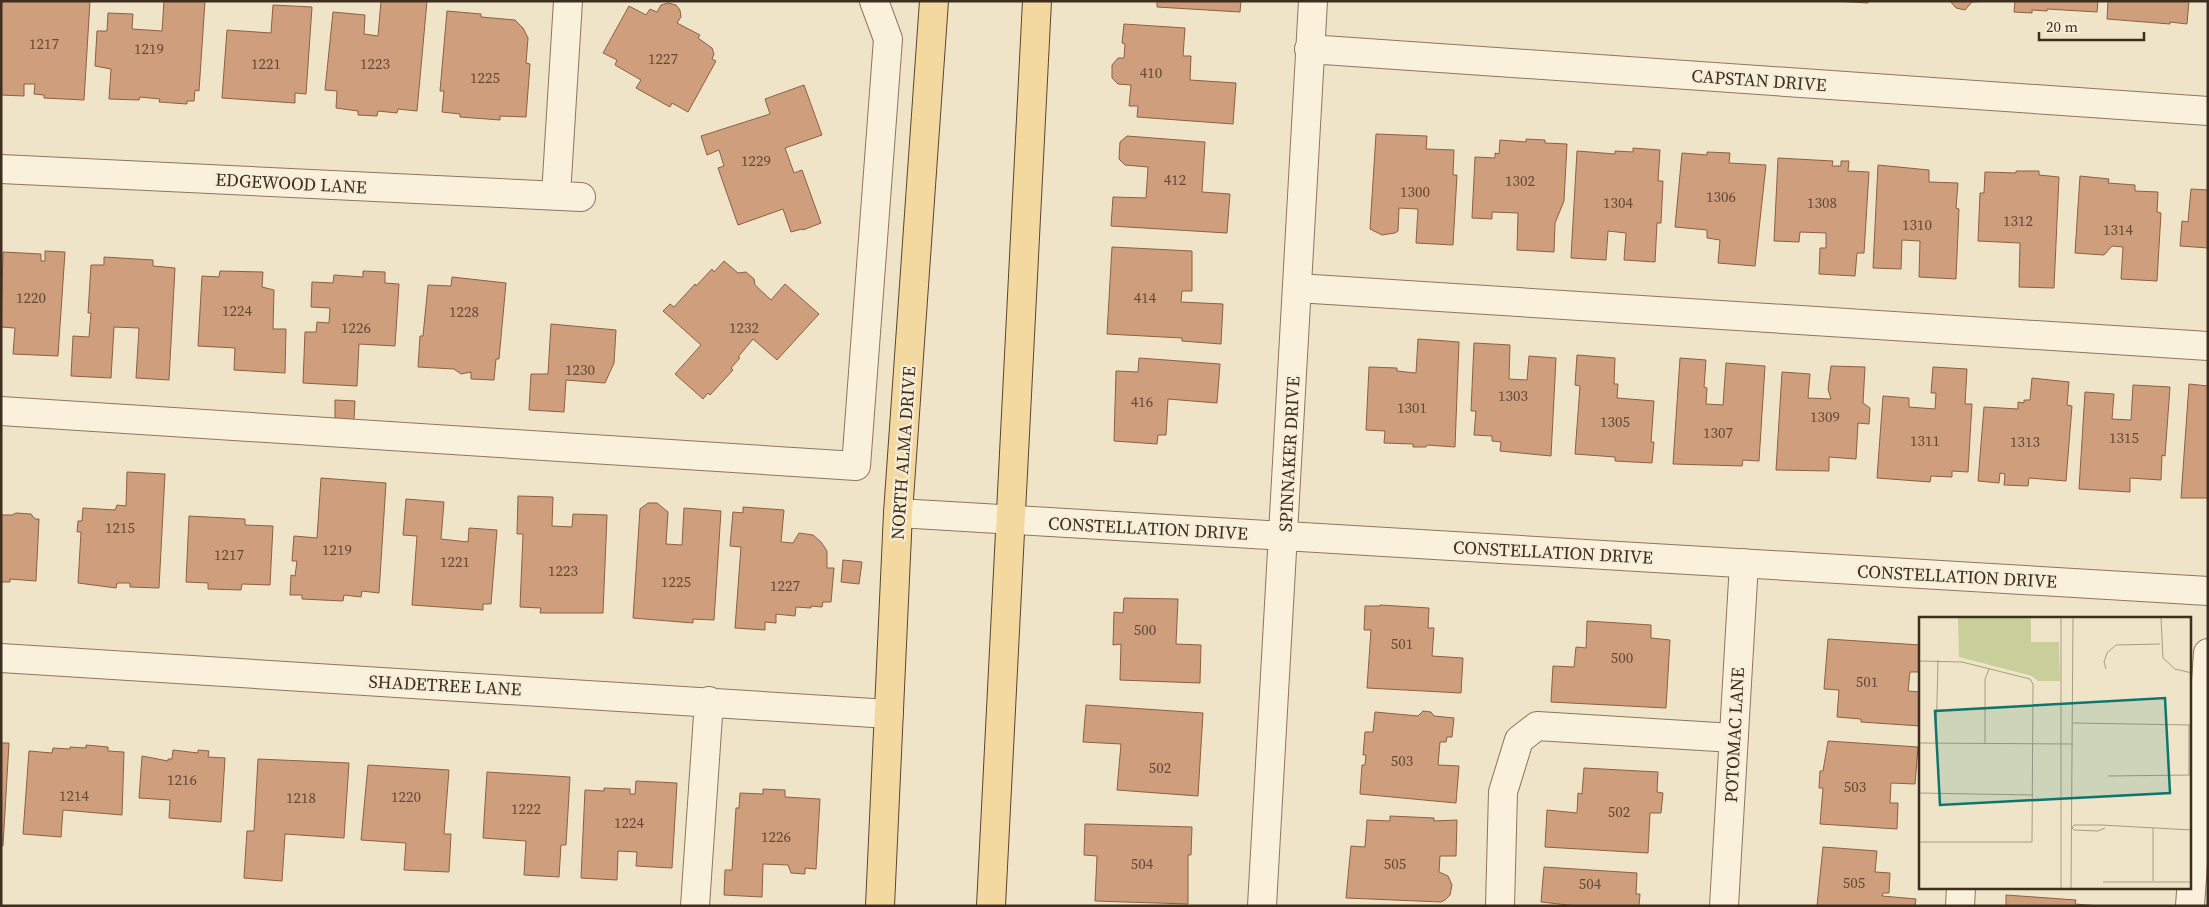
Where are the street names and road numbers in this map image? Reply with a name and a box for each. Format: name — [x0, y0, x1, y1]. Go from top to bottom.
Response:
street label: CAPSTAN DRIVE — [1691, 63, 1828, 97]
street label: EDGEWOOD LANE — [215, 167, 368, 199]
street label: NORTH ALMA DRIVE — [884, 365, 922, 541]
street label: SPINNAKER DRIVE — [1272, 375, 1306, 533]
street label: CONSTELLATION DRIVE — [1047, 510, 1249, 546]
street label: CONSTELLATION DRIVE — [1452, 534, 1654, 570]
street label: CONSTELLATION DRIVE — [1856, 558, 2058, 594]
street label: POTOMAC LANE — [1718, 666, 1750, 803]
street label: SHADETREE LANE — [368, 669, 522, 701]

